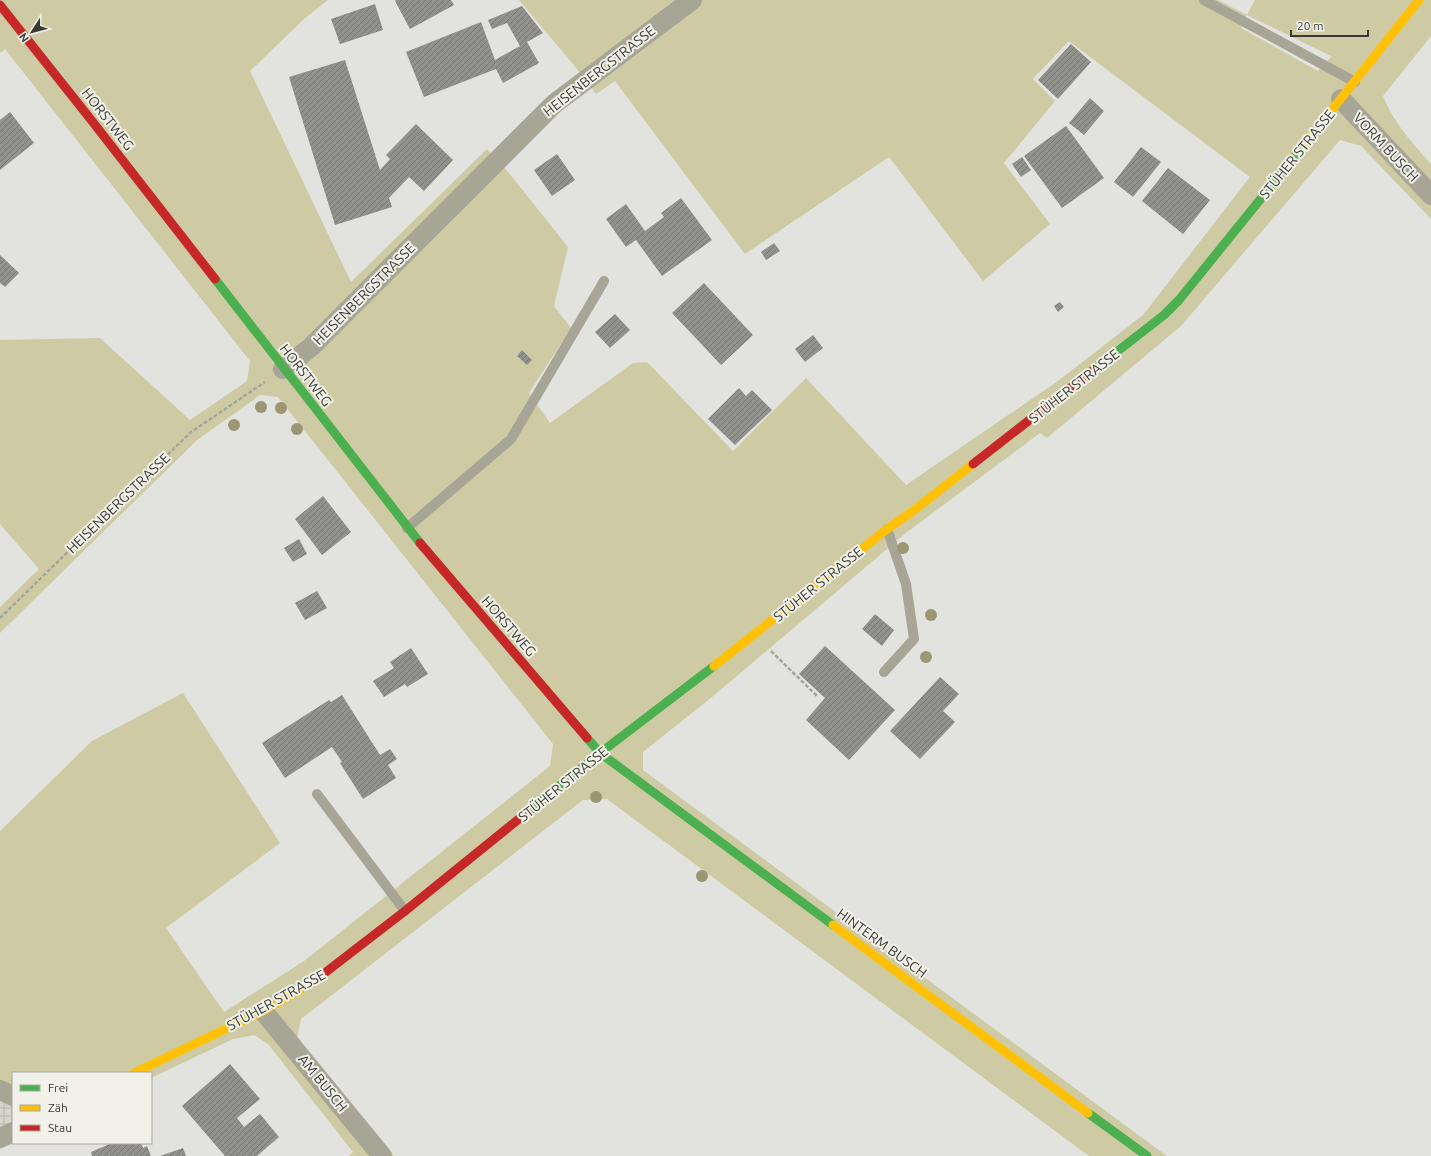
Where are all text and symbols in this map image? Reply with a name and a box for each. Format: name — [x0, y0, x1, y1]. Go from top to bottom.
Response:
north arrow — [12, 12, 52, 52]
scale bar — [1291, 12, 1368, 38]
text: 20 m — [1297, 19, 1324, 32]
street label: HEISENBERGSTRASSE — [540, 22, 658, 120]
text: N — [17, 31, 31, 45]
street label: HORSTWEG — [79, 85, 137, 153]
street label: STÜHER STRASSE — [1255, 105, 1338, 202]
street label: VORM BUSCH — [1350, 109, 1422, 185]
street label: HEISENBERGSTRASSE — [310, 240, 418, 348]
street label: HORSTWEG — [277, 341, 335, 409]
street label: STÜHER STRASSE — [1025, 345, 1122, 426]
street label: HEISENBERGSTRASSE — [63, 450, 173, 556]
street label: STÜHER STRASSE — [769, 542, 866, 625]
street label: HORSTWEG — [478, 593, 540, 659]
street label: STÜHER STRASSE — [514, 742, 611, 825]
street label: HINTERM BUSCH — [834, 905, 930, 981]
street label: STÜHER STRASSE — [223, 965, 328, 1034]
street label: AM BUSCH — [295, 1051, 351, 1115]
legend — [12, 1072, 152, 1144]
text: Frei — [48, 1081, 68, 1094]
text: Zäh — [48, 1101, 68, 1114]
text: Stau — [48, 1121, 72, 1134]

